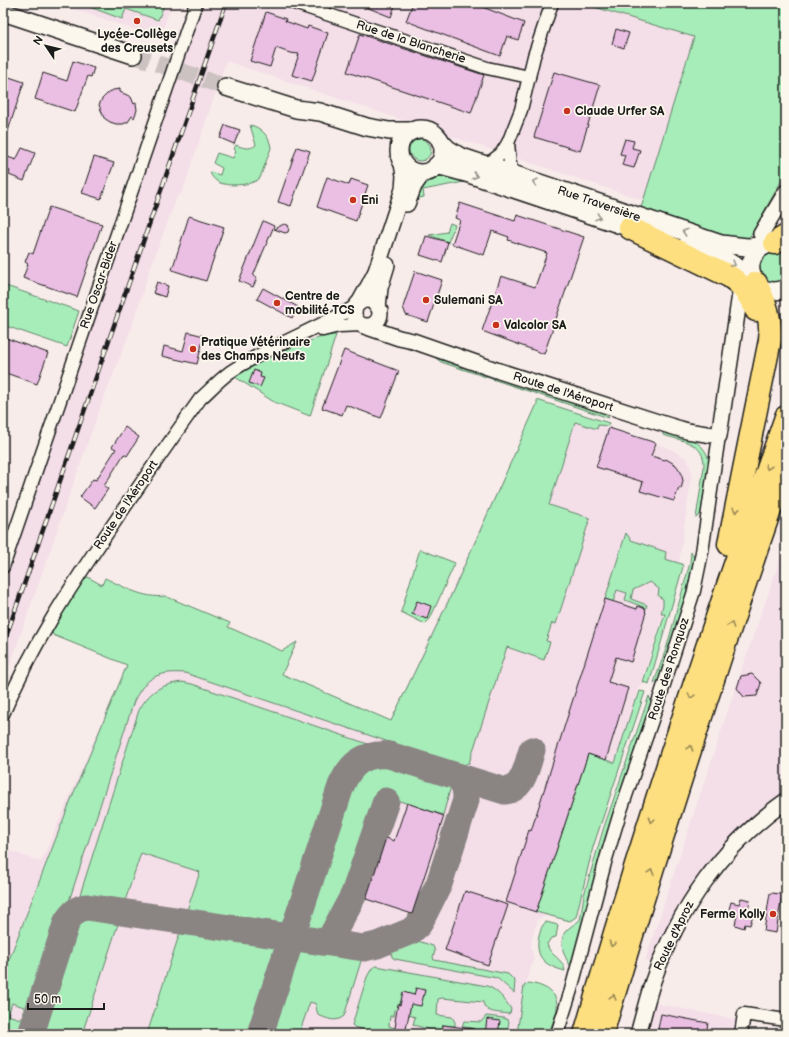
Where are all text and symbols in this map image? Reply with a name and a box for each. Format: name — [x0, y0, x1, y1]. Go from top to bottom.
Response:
marker: Lycée-Collège des Creusets — [132, 16, 142, 26]
street label: Rue de la Blancherie — [354, 17, 468, 67]
north arrow — [26, 26, 66, 66]
place label: Lycée-Collège des Creusets — [97, 27, 177, 56]
text: N — [31, 33, 46, 48]
place label: Claude Urfer SA — [575, 104, 665, 119]
marker: Claude Urfer SA — [562, 106, 572, 116]
one-way arrow — [471, 171, 478, 179]
one-way arrow — [532, 178, 539, 187]
street label: Rue Traversière — [555, 183, 643, 225]
place label: Eni — [361, 193, 378, 208]
marker: Eni — [348, 195, 358, 205]
one-way arrow — [594, 212, 601, 221]
one-way arrow — [681, 228, 688, 237]
street label: Rue Oscar-Bider — [77, 239, 121, 331]
one-way arrow — [729, 260, 736, 267]
place label: Centre de mobilité TCS — [285, 289, 355, 318]
place label: Sulemani SA — [434, 293, 503, 308]
marker: Sulemani SA — [421, 295, 431, 305]
marker: Centre de mobilité TCS — [272, 298, 282, 308]
place label: Valcolor SA — [504, 318, 567, 333]
marker: Valcolor SA — [491, 320, 501, 330]
place label: Pratique Vétérinaire des Champs Neufs — [201, 335, 310, 364]
marker: Pratique Vétérinaire des Champs Neufs — [188, 344, 198, 354]
street label: Route de l'Aéroport — [511, 369, 615, 415]
street label: Route de l'Aéroport — [91, 457, 162, 553]
one-way arrow — [765, 463, 773, 470]
one-way arrow — [733, 507, 741, 513]
street label: Route des Ronquoz — [645, 616, 693, 722]
one-way arrow — [726, 622, 735, 629]
one-way arrow — [687, 692, 696, 699]
one-way arrow — [686, 745, 694, 752]
one-way arrow — [647, 816, 656, 823]
one-way arrow — [646, 869, 655, 876]
street label: Route d'Aproz — [651, 899, 697, 973]
place label: Ferme Kolly — [700, 907, 765, 922]
marker: Ferme Kolly — [768, 909, 778, 919]
one-way arrow — [608, 940, 617, 947]
scale bar — [28, 985, 104, 1011]
text: 50 m — [34, 992, 61, 1007]
one-way arrow — [608, 993, 617, 1000]

